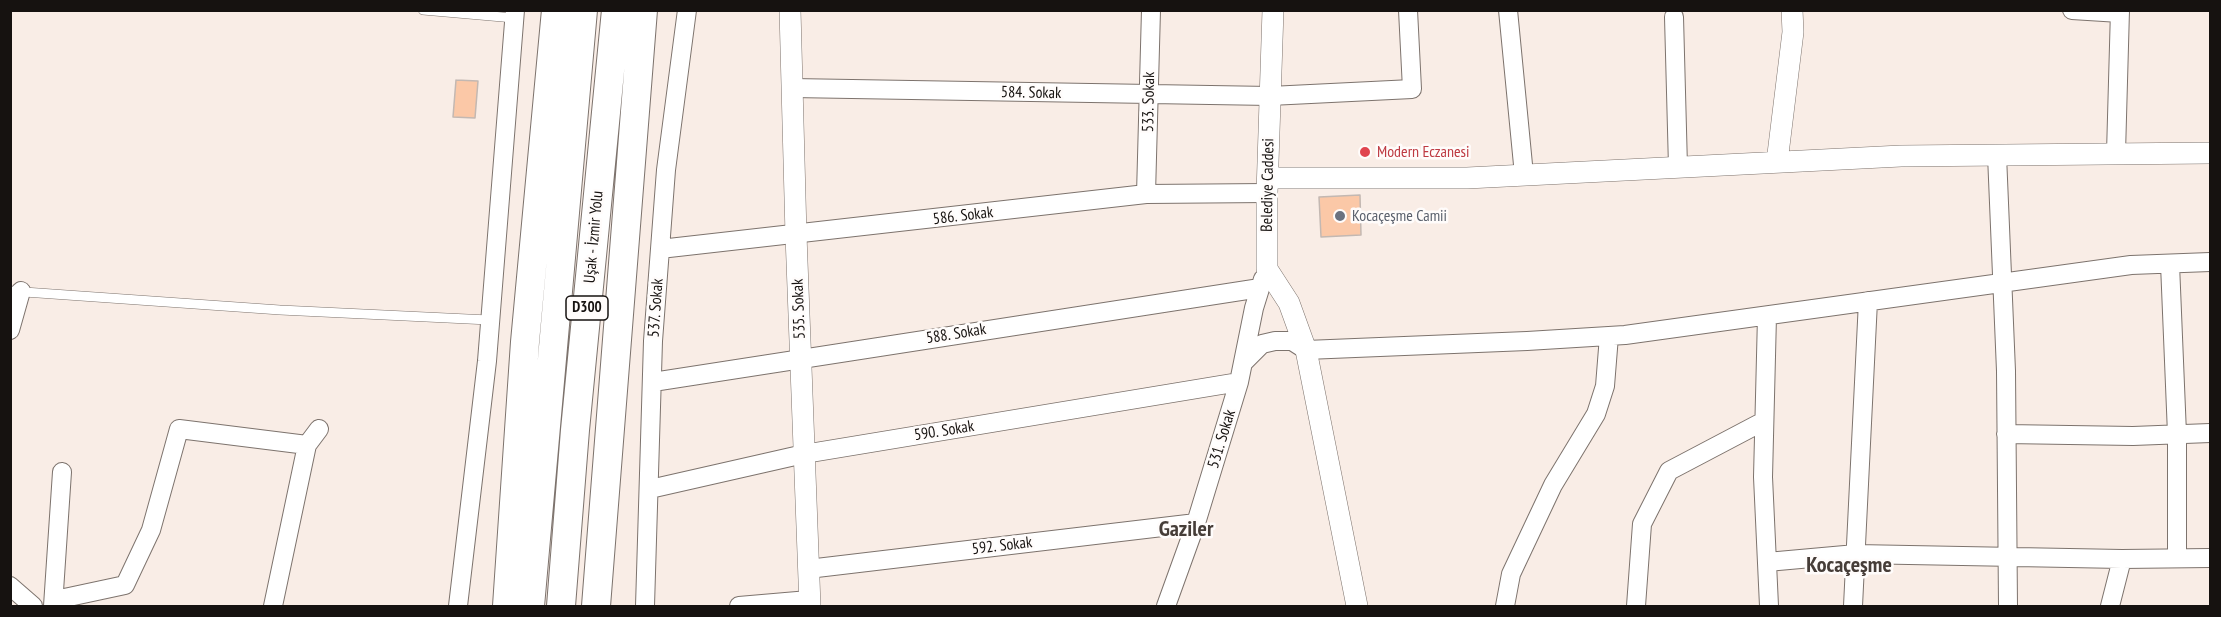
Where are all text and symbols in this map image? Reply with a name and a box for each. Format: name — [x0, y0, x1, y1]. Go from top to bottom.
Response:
street label: 533. Sokak — [1139, 72, 1159, 132]
street label: 584. Sokak — [1001, 83, 1061, 103]
street label: Belediye Caddesi — [1258, 138, 1278, 232]
place label: Modern Eczanesi — [1377, 142, 1469, 162]
marker: Modern Eczanesi — [1358, 145, 1372, 159]
street label: Uşak - İzmir Yolu — [580, 190, 608, 284]
street label: 586. Sokak — [932, 203, 994, 229]
place label: Kocaçeşme Camii — [1352, 206, 1447, 226]
marker: Kocaçeşme Camii — [1333, 209, 1347, 223]
street label: 537. Sokak — [644, 278, 668, 338]
street label: 535. Sokak — [788, 278, 810, 340]
road number: D300 — [566, 296, 608, 320]
street label: 588. Sokak — [925, 320, 987, 348]
street label: 531. Sokak — [1204, 407, 1240, 471]
street label: 590. Sokak — [913, 417, 975, 445]
district label: Gaziler — [1159, 517, 1213, 543]
street label: 592. Sokak — [971, 533, 1033, 559]
district label: Kocaçeşme — [1806, 553, 1892, 579]

